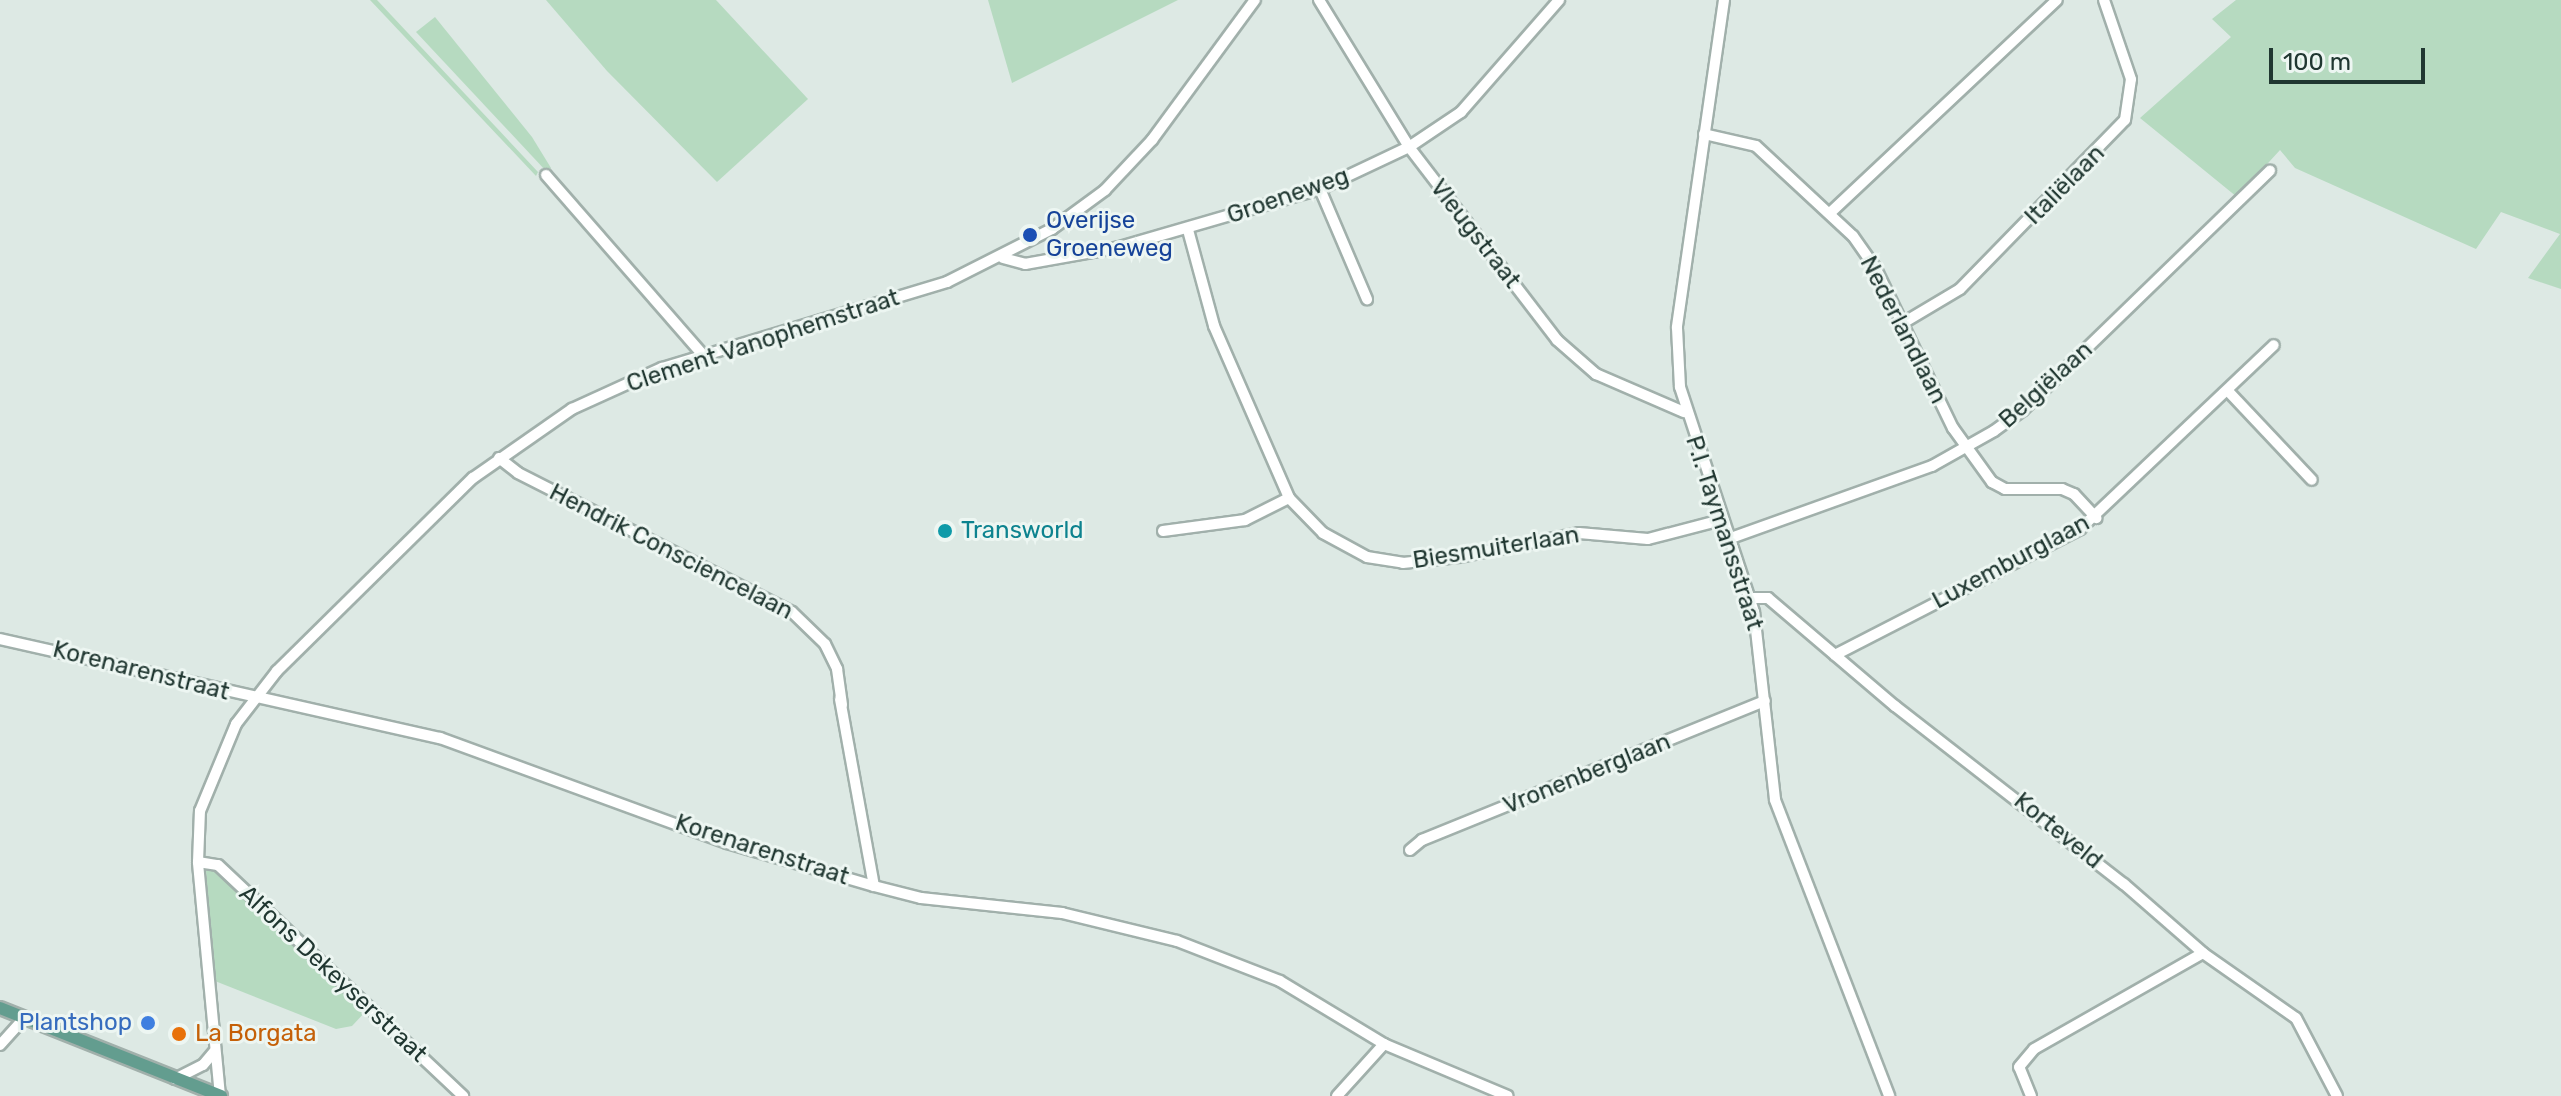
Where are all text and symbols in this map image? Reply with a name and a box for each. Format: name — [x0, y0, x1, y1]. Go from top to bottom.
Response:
scale bar — [2273, 32, 2429, 82]
text: 100 m — [2283, 48, 2351, 76]
street label: Italiëlaan — [2019, 139, 2111, 231]
street label: Groeneweg — [1223, 162, 1353, 230]
street label: Vleugstraat — [1424, 174, 1526, 294]
place label: Overijse Groeneweg — [1046, 207, 1173, 263]
marker: Overijse Groeneweg — [1021, 226, 1039, 244]
street label: Nederlandlaan — [1853, 251, 1953, 409]
street label: Clement Vanophemstraat — [623, 283, 903, 399]
street label: Belgiëlaan — [1993, 336, 2099, 434]
street label: P.I. Taymansstraat — [1679, 432, 1769, 634]
street label: Hendrik Consciencelaan — [544, 478, 798, 626]
street label: Luxemburglaan — [1928, 509, 2094, 615]
place label: Transworld — [961, 517, 1083, 545]
street label: Biesmuiterlaan — [1411, 521, 1581, 575]
marker: Transworld — [936, 522, 954, 540]
street label: Korenarenstraat — [50, 635, 232, 707]
street label: Vronenberglaan — [1499, 727, 1675, 821]
street label: Korteveld — [2008, 787, 2108, 875]
street label: Korenarenstraat — [672, 808, 852, 892]
street label: Alfons Dekeyserstraat — [233, 880, 433, 1068]
place label: Plantshop — [19, 1009, 132, 1037]
marker: Plantshop — [139, 1014, 157, 1032]
place label: La Borgata — [195, 1020, 316, 1048]
marker: La Borgata — [170, 1025, 188, 1043]

